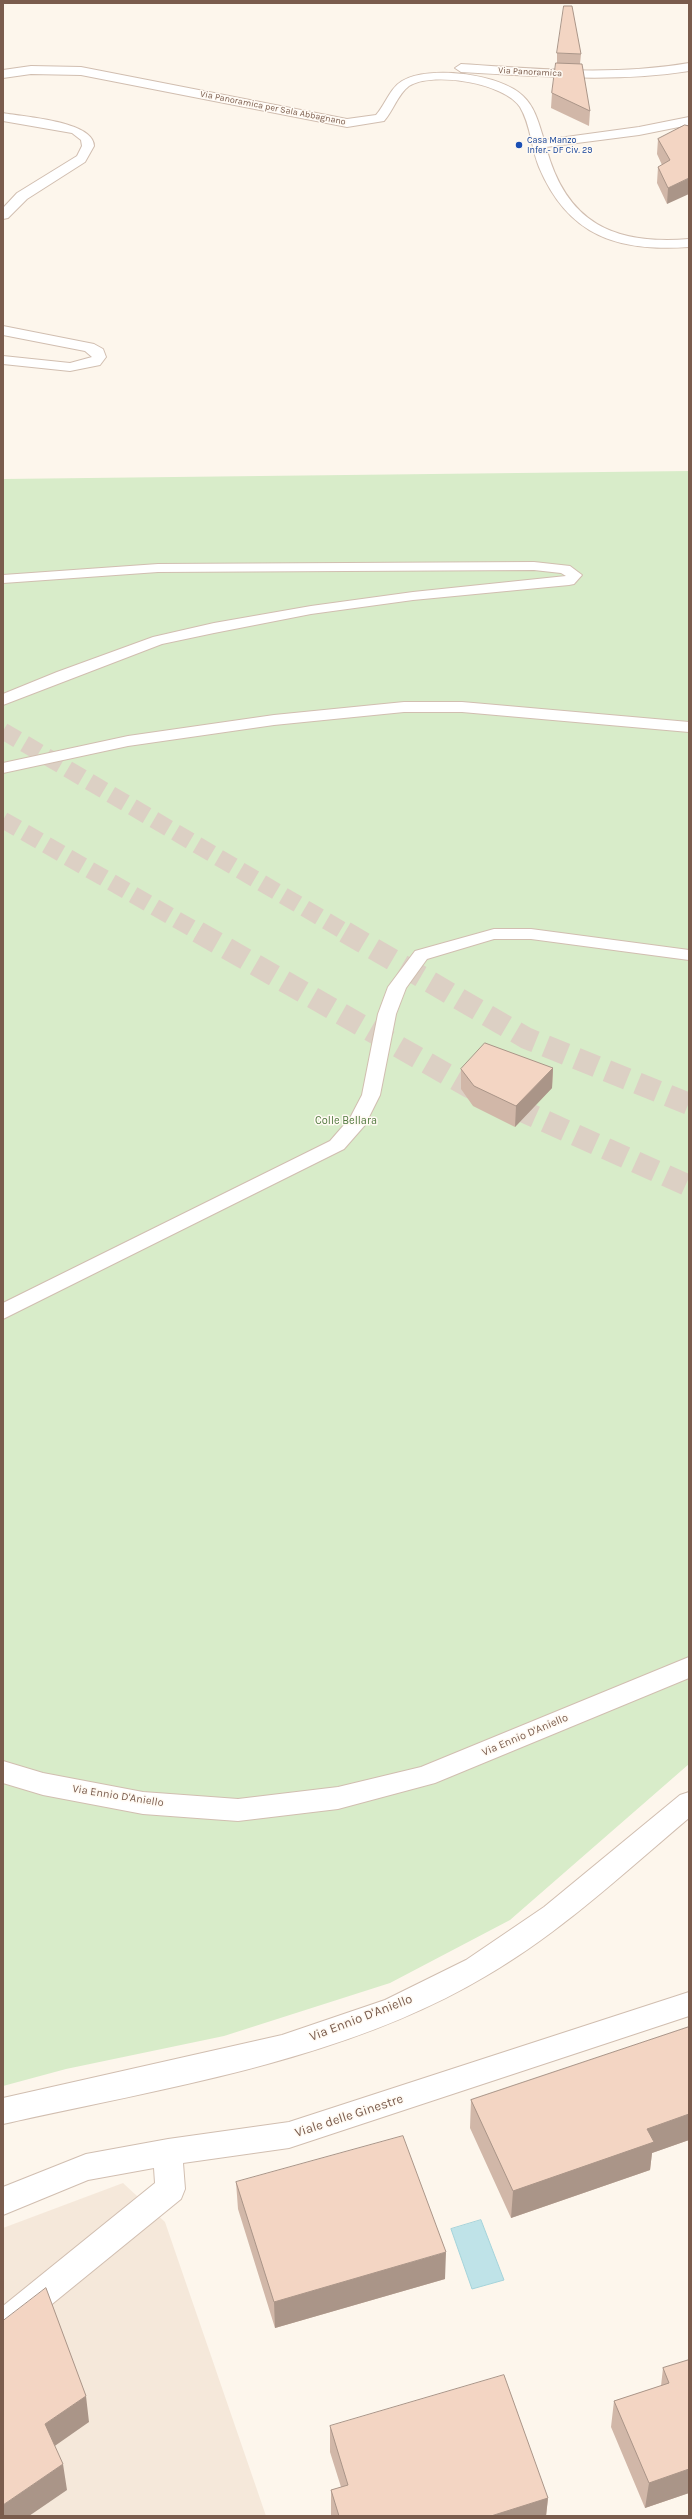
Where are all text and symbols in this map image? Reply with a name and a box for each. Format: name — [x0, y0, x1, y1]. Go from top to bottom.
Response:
street label: Via Panoramica — [498, 65, 562, 79]
street label: Via Panoramica per Sala Abbagnano — [199, 89, 347, 127]
place label: Casa Manzo Infer.- DF Civ. 29 — [527, 135, 592, 156]
marker: Casa Manzo Infer.- DF Civ. 29 — [514, 140, 524, 150]
park label: Colle Bellara — [315, 1114, 377, 1128]
street label: Via Ennio D'Aniello — [480, 1711, 570, 1759]
street label: Via Ennio D'Aniello — [71, 1782, 165, 1810]
street label: Via Ennio D'Aniello — [307, 1991, 415, 2045]
street label: Viale delle Ginestre — [293, 2091, 405, 2141]

